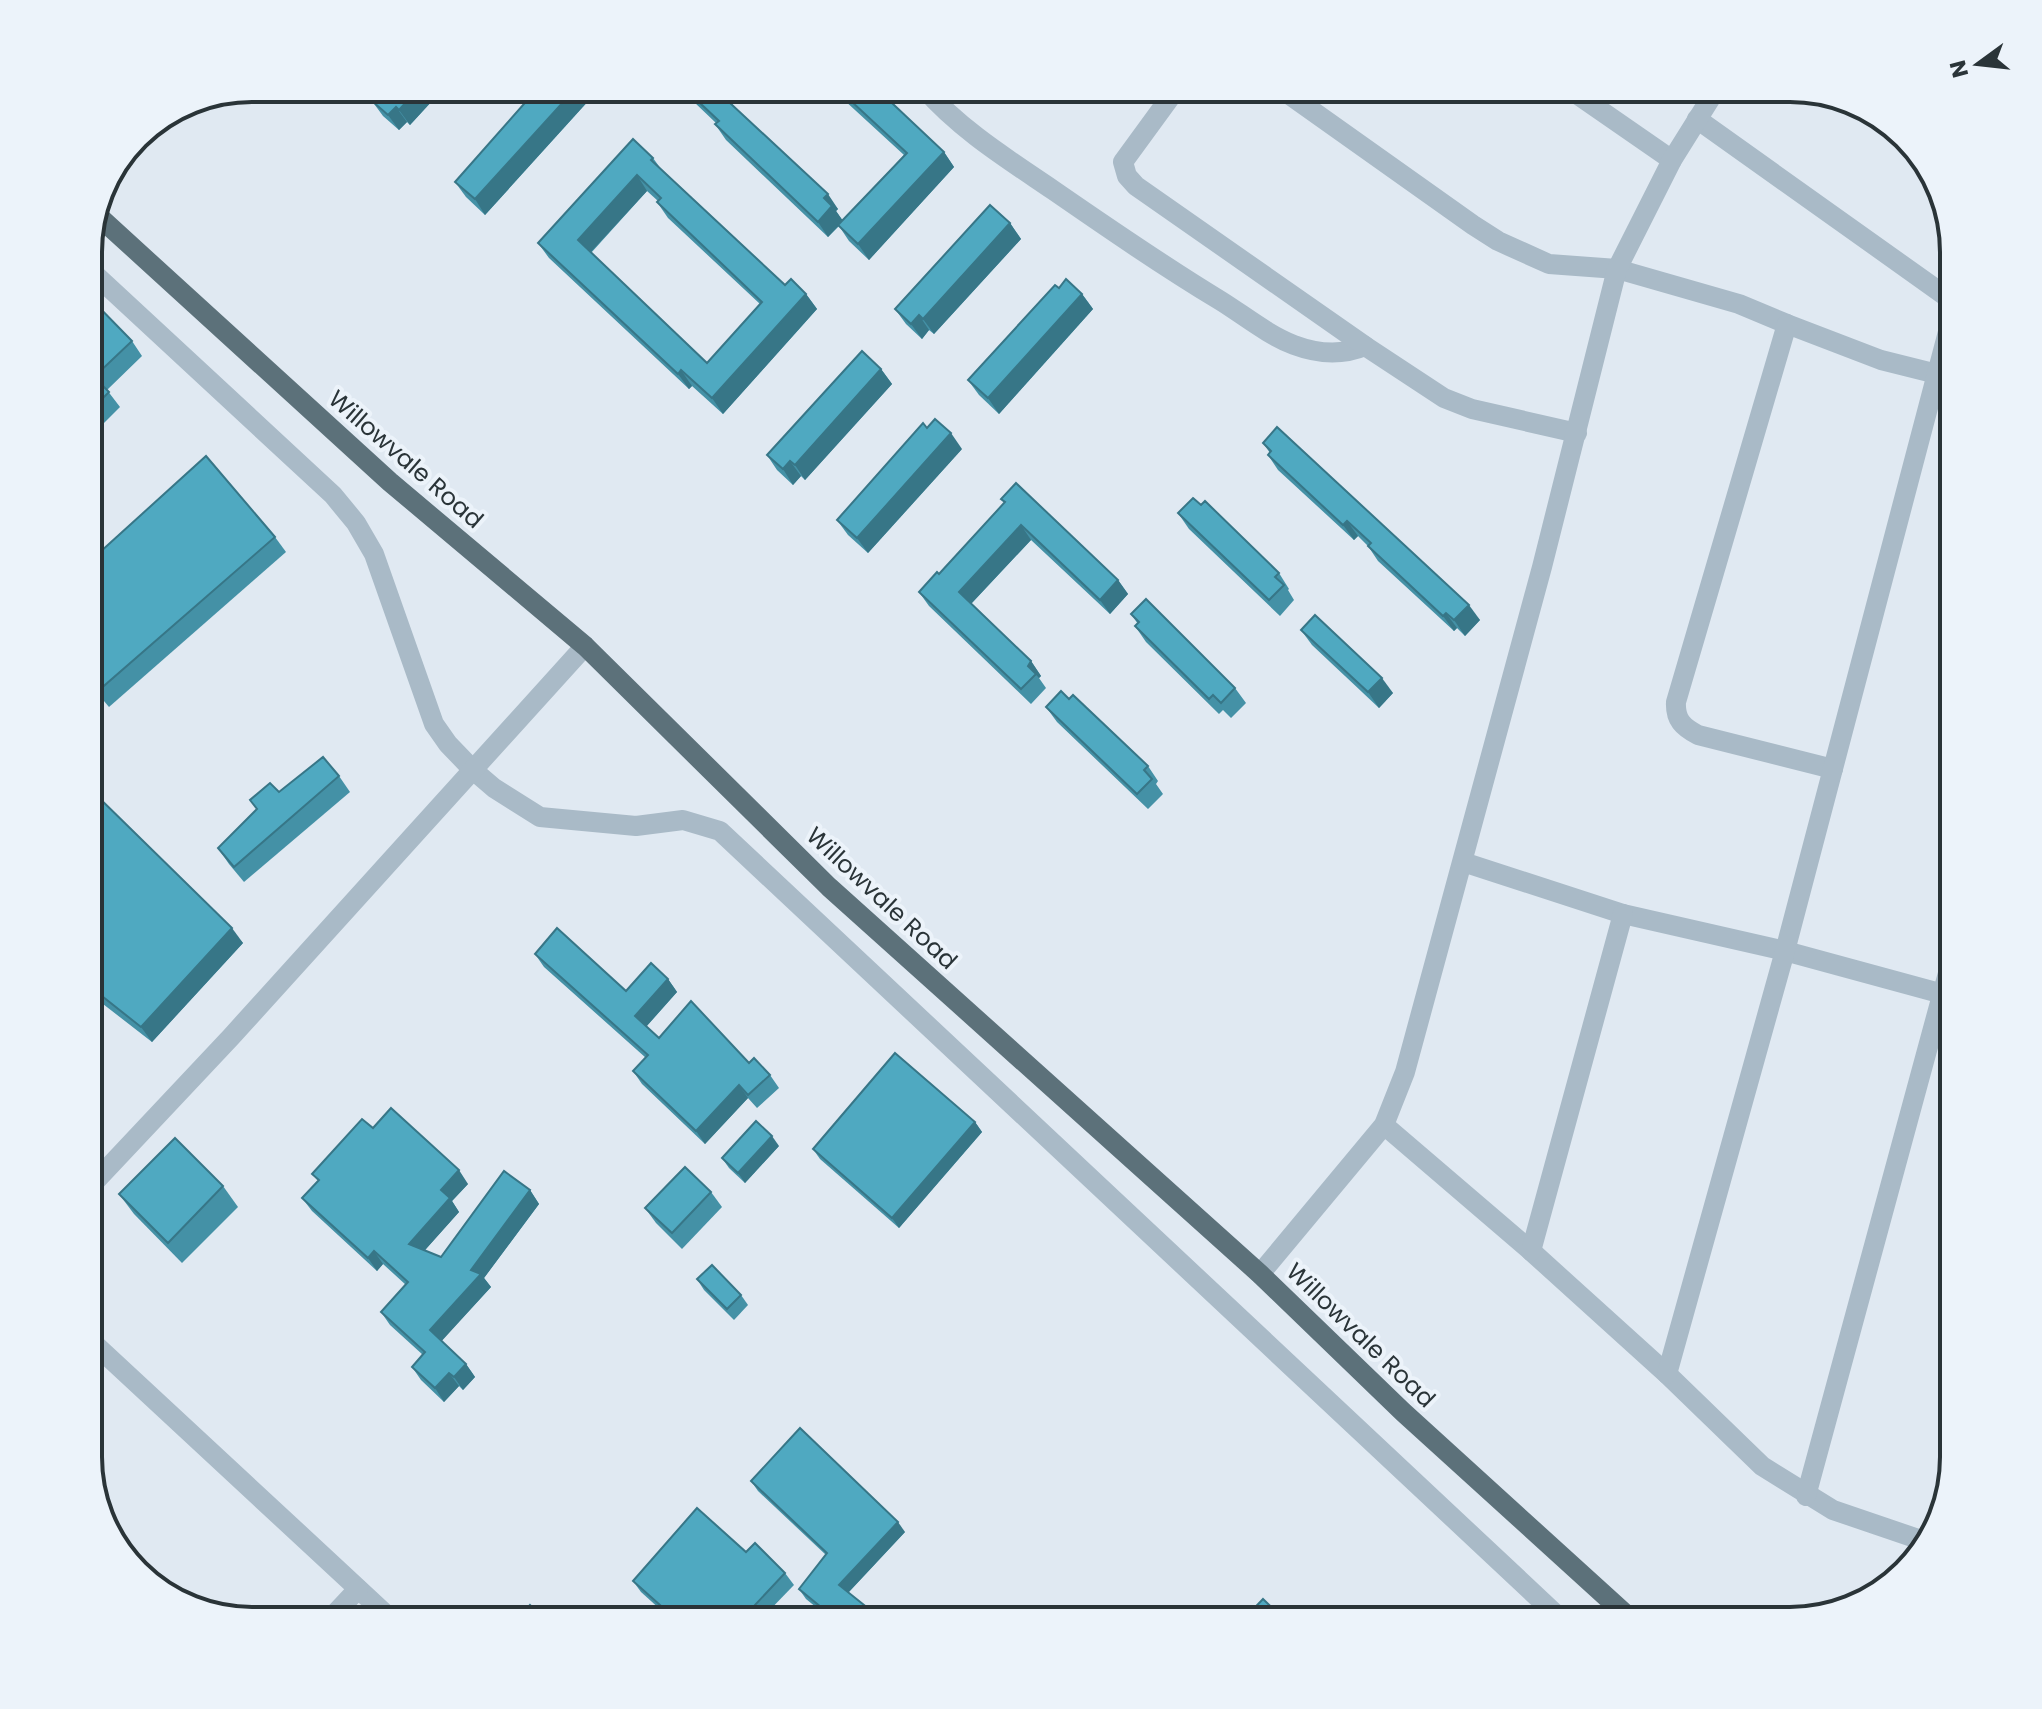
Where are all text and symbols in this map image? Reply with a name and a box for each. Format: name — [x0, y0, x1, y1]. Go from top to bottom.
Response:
north arrow — [1938, 24, 2018, 104]
text: N — [1942, 57, 1976, 81]
street label: Willowvale Road — [321, 382, 491, 536]
street label: Willowvale Road — [799, 819, 965, 977]
street label: Willowvale Road — [1279, 1255, 1443, 1415]

